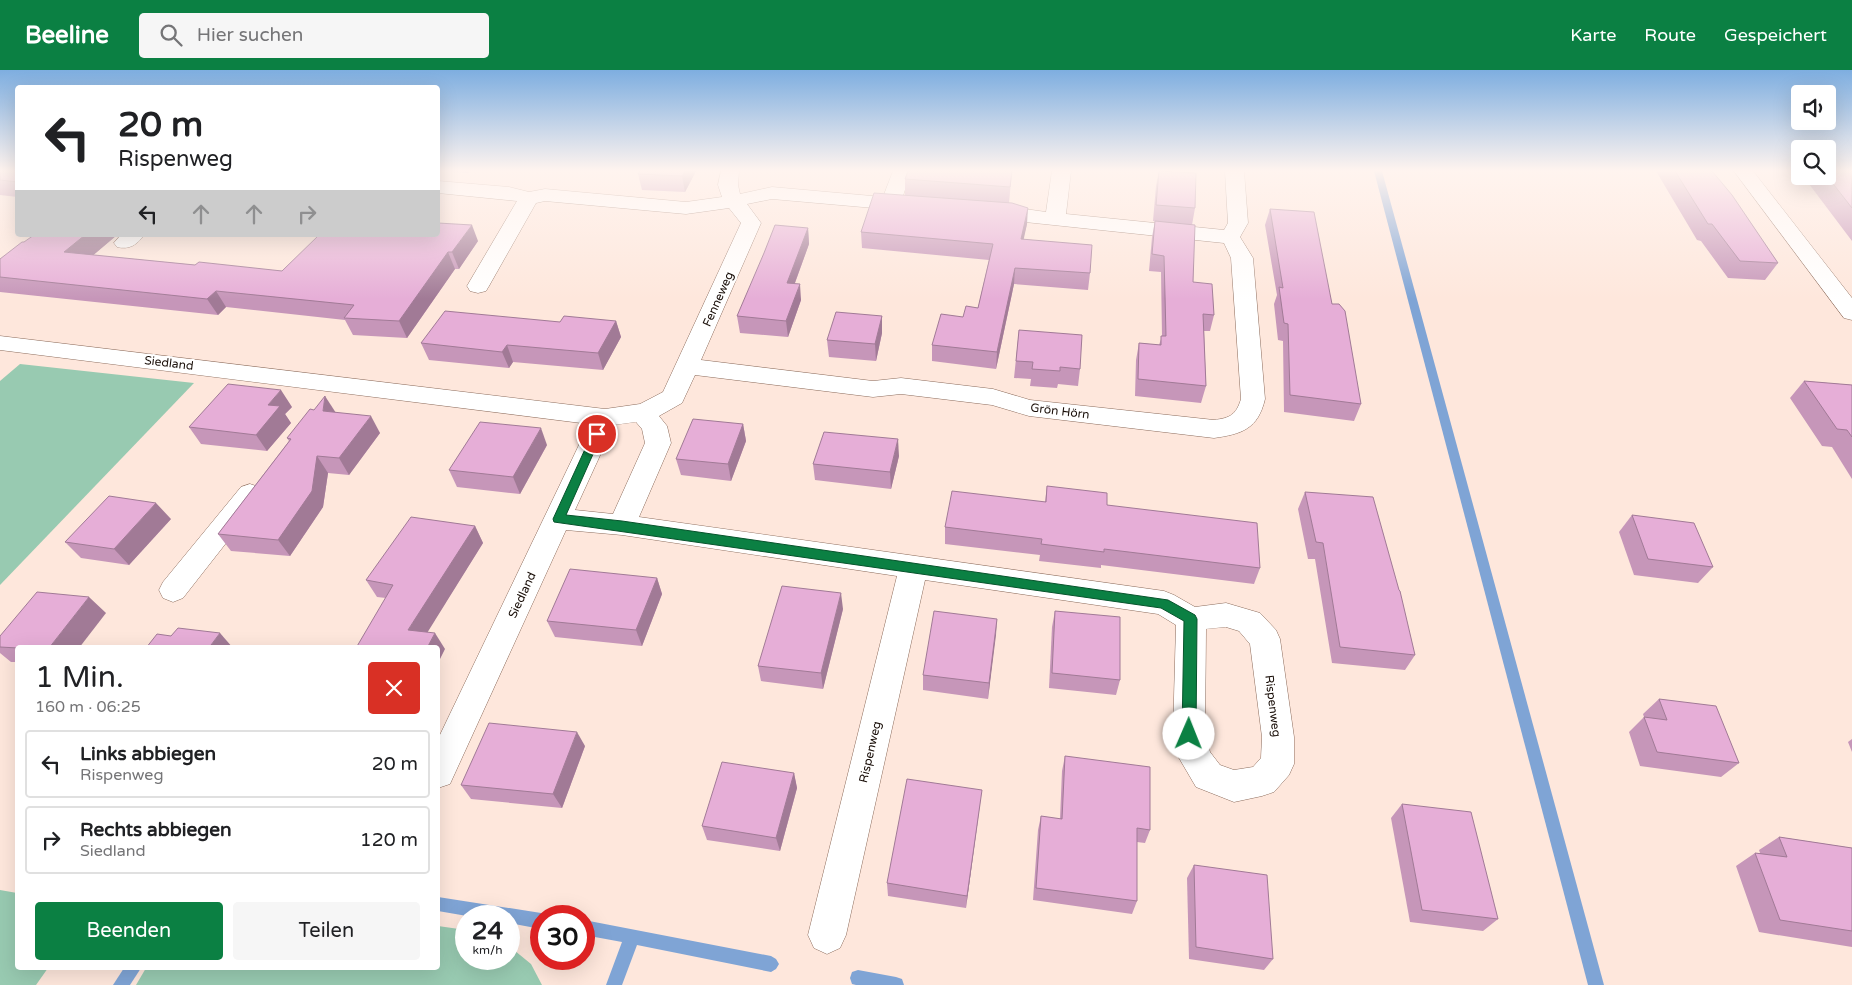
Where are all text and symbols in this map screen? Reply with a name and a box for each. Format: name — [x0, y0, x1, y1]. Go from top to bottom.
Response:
search box — [139, 13, 489, 58]
text: Beeline — [25, 21, 109, 50]
icon: search — [157, 21, 185, 49]
text: Hier suchen — [197, 24, 303, 46]
text: Karte — [1570, 24, 1616, 46]
text: Route — [1644, 24, 1696, 46]
text: Gespeichert — [1724, 24, 1827, 46]
map controls — [1791, 85, 1836, 185]
button: sound — [1791, 85, 1836, 130]
text: 20 m — [118, 104, 203, 146]
icon: left — [35, 105, 100, 170]
button: search — [1791, 140, 1836, 185]
text: Rispenweg — [118, 146, 233, 172]
icon: left — [134, 200, 162, 228]
icon: ahead — [187, 200, 215, 228]
icon: ahead — [240, 200, 268, 228]
icon: right — [293, 200, 321, 228]
street label: Fenneweg — [700, 269, 736, 329]
street label: Siedland — [144, 353, 194, 373]
street label: Grön Hörn — [1030, 400, 1090, 422]
pin — [576, 413, 618, 455]
icon: arrive — [583, 420, 611, 448]
street label: Siedland — [505, 570, 539, 620]
text: 1 Min. — [35, 659, 124, 696]
button: close — [368, 662, 420, 714]
street label: Rispenweg — [1262, 674, 1284, 738]
text: 160 m · 06:25 — [35, 697, 141, 717]
position arrow — [1162, 707, 1214, 759]
street label: Rispenweg — [856, 720, 884, 784]
text: Links abbiegen — [80, 743, 216, 765]
icon: left — [37, 750, 65, 778]
text: 20 m — [372, 753, 418, 775]
text: Rispenweg — [80, 765, 164, 785]
text: Rechts abbiegen — [80, 819, 232, 841]
icon: right — [37, 826, 65, 854]
text: 120 m — [360, 829, 418, 851]
text: Siedland — [80, 841, 146, 861]
button: Beenden — [35, 902, 223, 960]
button: Teilen — [233, 902, 420, 960]
speed limit sign: 30 — [530, 905, 595, 970]
text: 24 — [472, 916, 503, 946]
text: km/h — [472, 943, 503, 957]

